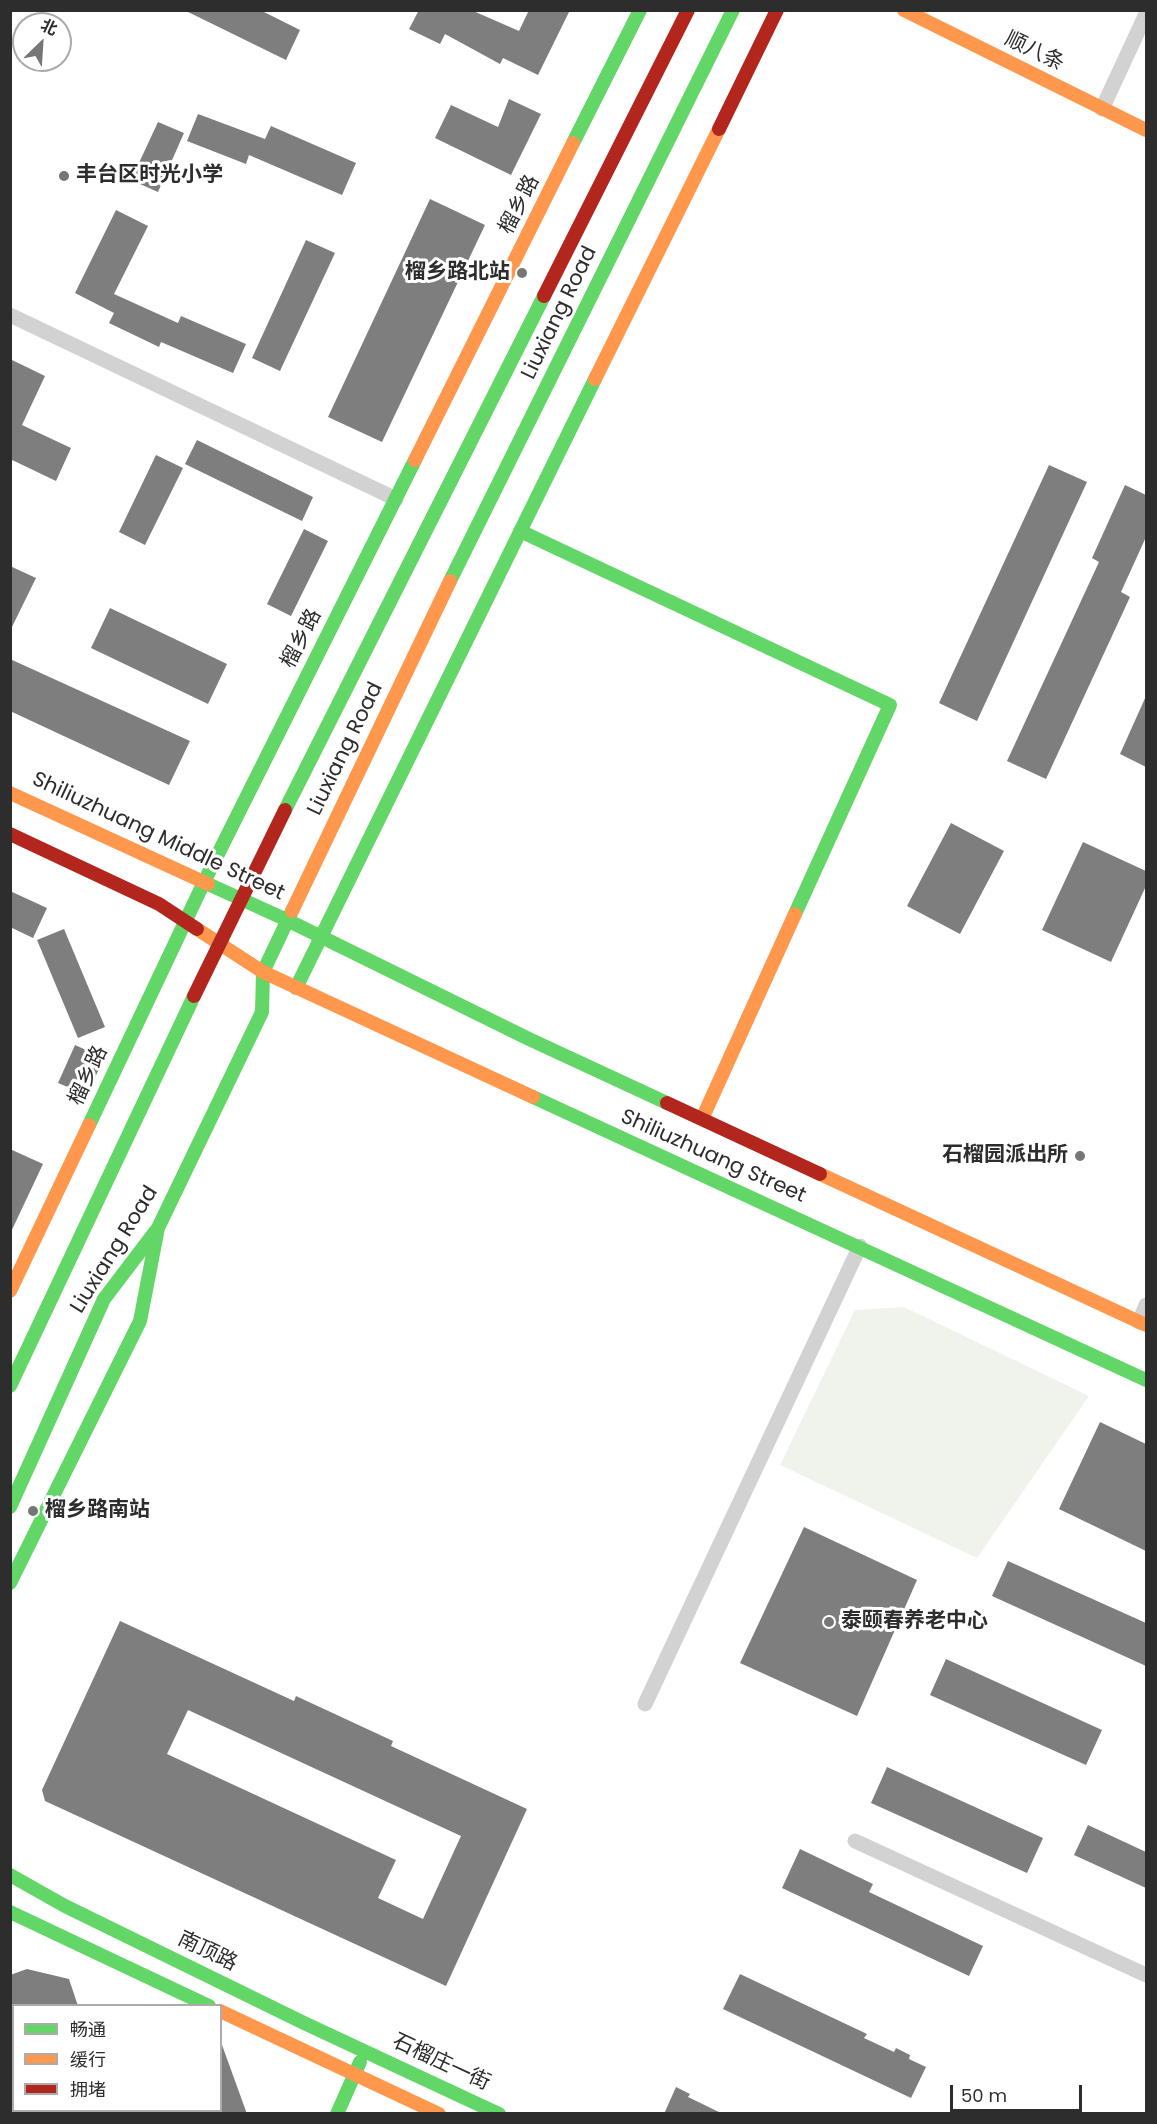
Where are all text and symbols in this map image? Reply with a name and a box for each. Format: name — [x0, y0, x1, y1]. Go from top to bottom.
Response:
north arrow — [12, 12, 72, 72]
text: 北 — [37, 13, 61, 41]
street label: 顺八条 — [1000, 27, 1068, 77]
place label: 丰台区时光小学 — [76, 163, 223, 189]
marker: 丰台区时光小学 — [57, 169, 71, 183]
street label: 榴乡路 — [494, 171, 546, 239]
street label: Liuxiang Road — [517, 242, 603, 384]
place label: 榴乡路北站 — [405, 260, 510, 286]
marker: 榴乡路北站 — [515, 266, 529, 280]
street label: 榴乡路 — [276, 605, 328, 673]
street label: Liuxiang Road — [303, 678, 389, 820]
street label: Shiliuzhuang Middle Street — [28, 767, 288, 907]
street label: 榴乡路 — [64, 1042, 114, 1110]
street label: Shiliuzhuang Street — [616, 1105, 810, 1209]
place label: 石榴园派出所 — [942, 1143, 1068, 1169]
marker: 石榴园派出所 — [1073, 1149, 1087, 1163]
street label: Liuxiang Road — [66, 1182, 164, 1318]
place label: 榴乡路南站 — [45, 1498, 150, 1524]
marker: 榴乡路南站 — [26, 1504, 40, 1518]
place label: 泰颐春养老中心 — [841, 1609, 988, 1635]
marker: 泰颐春养老中心 — [822, 1615, 836, 1629]
street label: 南顶路 — [173, 1927, 241, 1977]
legend — [12, 2004, 222, 2112]
text: 畅通 — [70, 2017, 106, 2042]
street label: 石榴庄一街 — [388, 2029, 494, 2097]
text: 缓行 — [70, 2047, 106, 2072]
scale bar — [953, 2073, 1085, 2111]
text: 拥堵 — [70, 2077, 106, 2102]
text: 50 m — [961, 2083, 1007, 2108]

